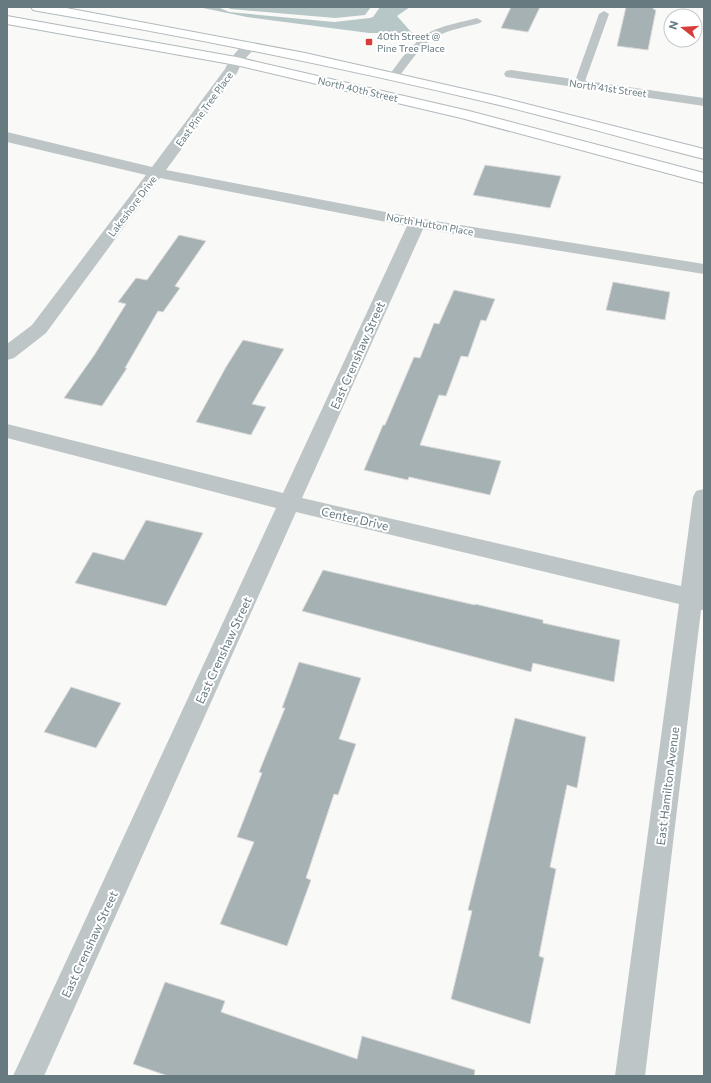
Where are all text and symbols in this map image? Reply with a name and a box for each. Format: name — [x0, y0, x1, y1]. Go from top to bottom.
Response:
north arrow — [663, 8, 703, 48]
text: N — [666, 19, 680, 31]
place label: 40th Street @ Pine Tree Place — [377, 30, 445, 54]
marker: 40th Street @ Pine Tree Place — [364, 37, 374, 47]
street label: East Pine Tree Place — [173, 69, 235, 149]
street label: North 40th Street — [317, 74, 399, 104]
street label: North 41st Street — [569, 77, 647, 99]
street label: Lakeshore Drive — [105, 173, 159, 239]
street label: North Hutton Place — [385, 210, 475, 238]
street label: East Crenshaw Street — [327, 299, 387, 411]
street label: Center Drive — [320, 503, 390, 533]
street label: East Crenshaw Street — [192, 594, 254, 706]
street label: East Hamilton Avenue — [653, 726, 681, 846]
street label: East Crenshaw Street — [58, 888, 120, 1000]

